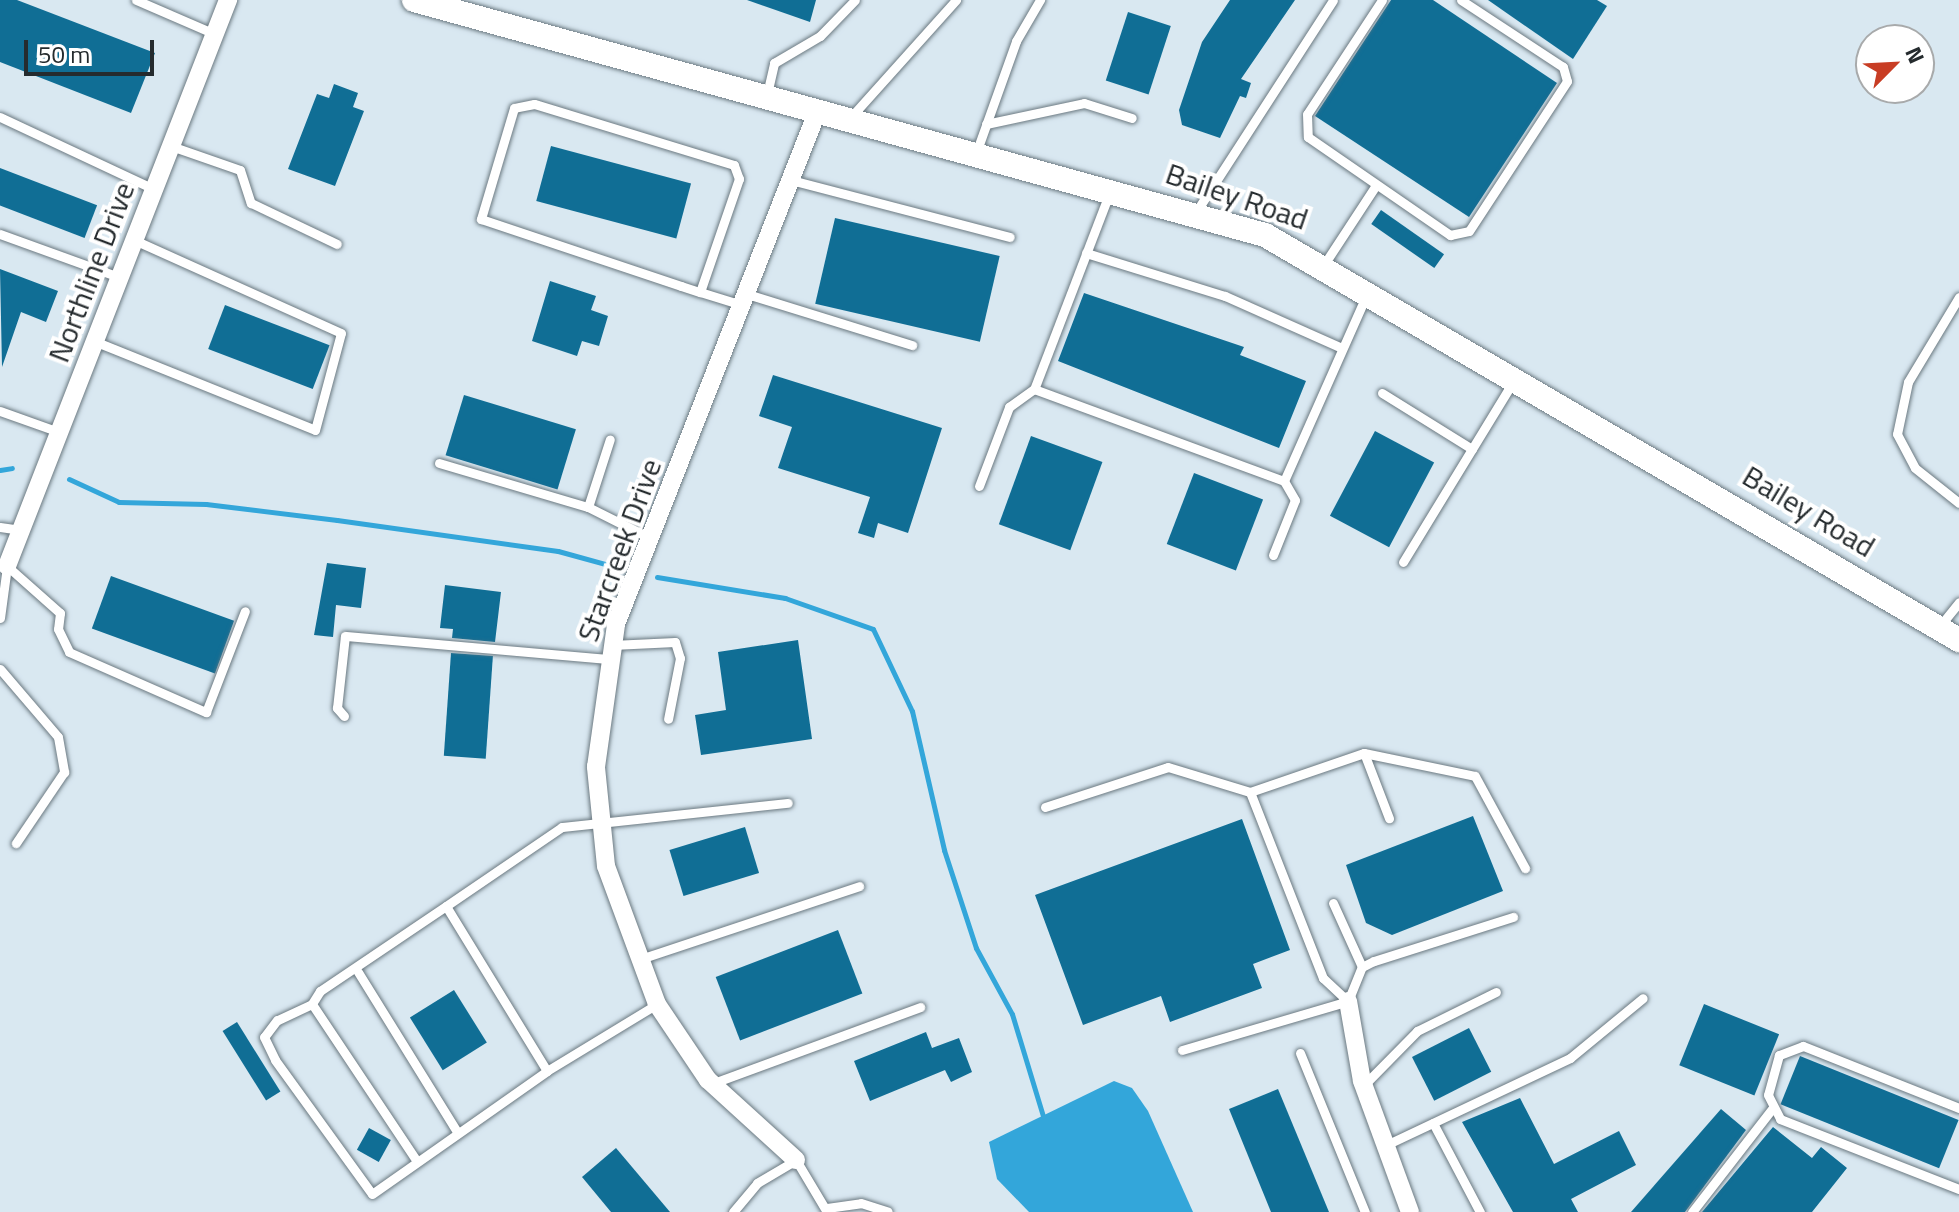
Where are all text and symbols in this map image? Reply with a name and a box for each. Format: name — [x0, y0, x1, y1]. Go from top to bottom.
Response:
scale bar — [28, 24, 158, 74]
north arrow — [1855, 24, 1935, 104]
text: 50 m — [38, 36, 90, 72]
text: N — [1896, 41, 1934, 69]
street label: Bailey Road — [1161, 155, 1313, 237]
street label: Northline Drive — [40, 177, 142, 367]
street label: Starcreek Drive — [569, 454, 669, 646]
street label: Bailey Road — [1736, 457, 1882, 565]

